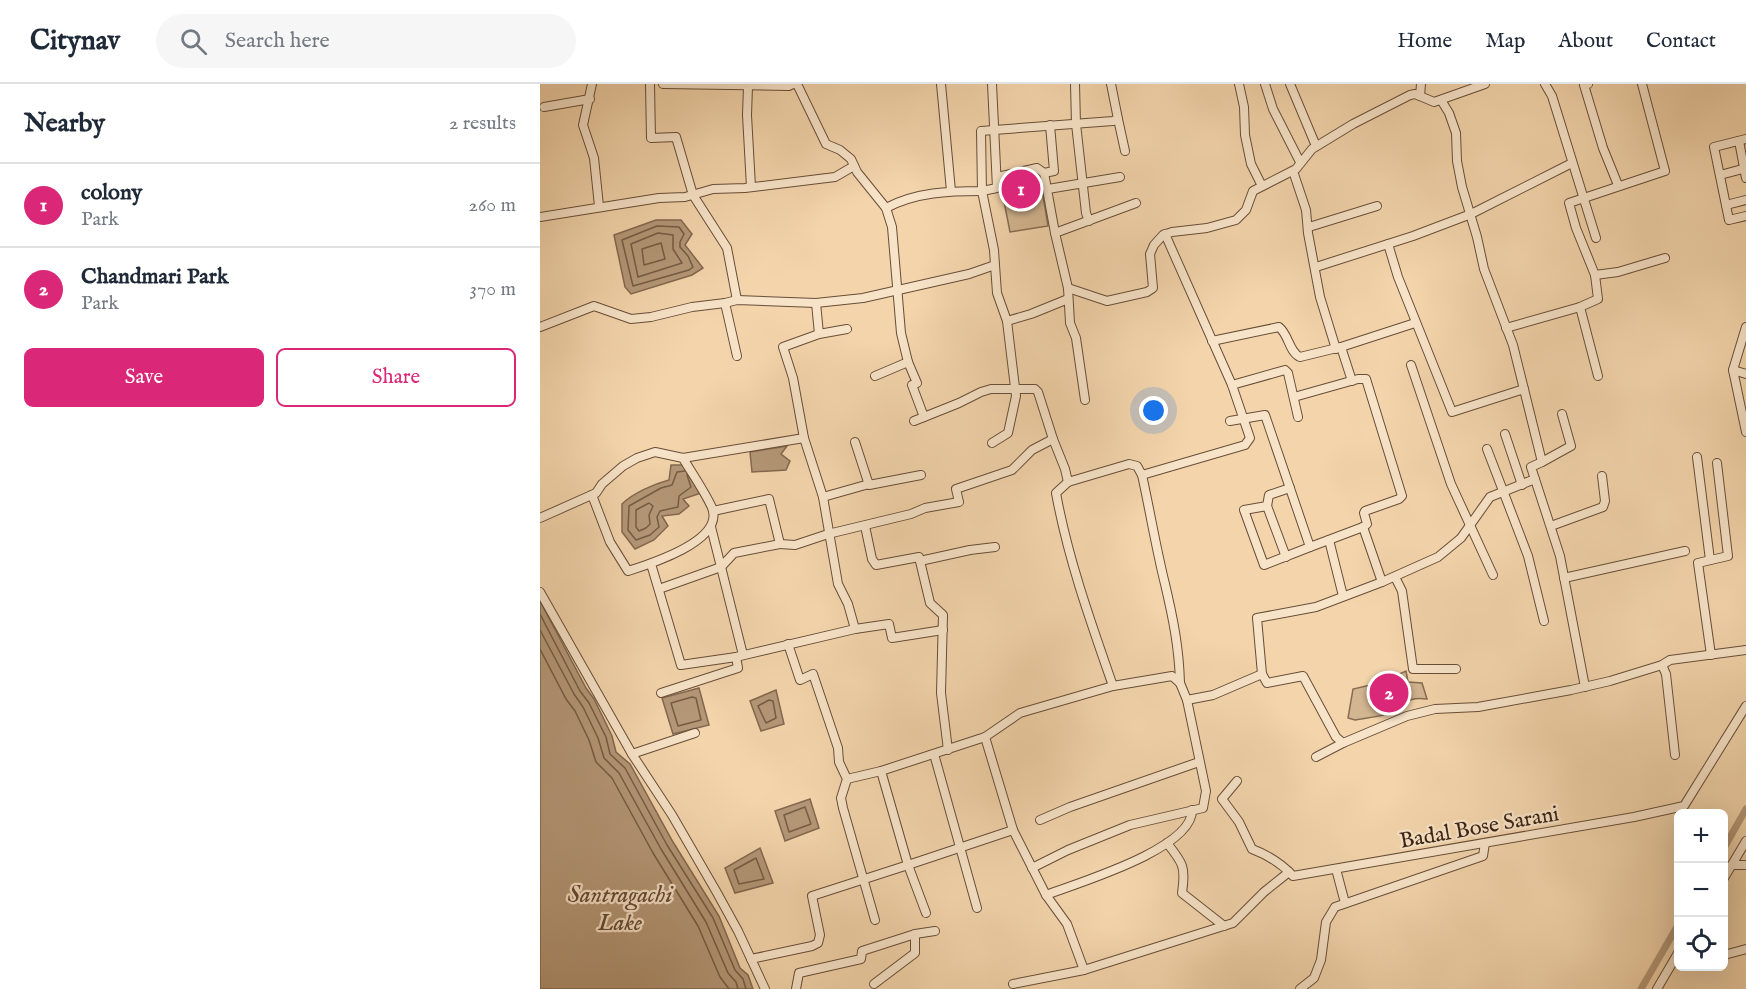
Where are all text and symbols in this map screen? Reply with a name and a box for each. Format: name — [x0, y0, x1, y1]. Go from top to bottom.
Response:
search box — [156, 14, 576, 68]
text: Citynav — [30, 24, 120, 59]
icon: search — [177, 25, 210, 58]
text: Search here — [225, 27, 330, 55]
text: Home — [1397, 28, 1452, 55]
text: Map — [1485, 28, 1525, 55]
text: About — [1558, 28, 1613, 55]
text: Contact — [1646, 28, 1716, 55]
text: Nearby — [24, 107, 105, 140]
text: 2 results — [449, 111, 516, 136]
pin: 1 — [1002, 166, 1040, 212]
text: colony — [81, 179, 142, 207]
text: 1 — [40, 193, 47, 218]
text: 260 m — [469, 193, 516, 218]
text: Park — [81, 207, 119, 232]
text: Chandmari Park — [81, 263, 229, 291]
text: 2 — [39, 277, 48, 302]
text: 370 m — [470, 277, 516, 302]
text: Park — [81, 291, 119, 316]
button: Save — [24, 348, 264, 407]
button: Share — [276, 348, 516, 407]
your location — [1139, 396, 1168, 425]
pin: 2 — [1370, 670, 1408, 716]
street label: Badal Bose Sarani — [1398, 800, 1561, 856]
map controls — [1674, 809, 1728, 971]
button: + — [1674, 809, 1728, 863]
button: − — [1674, 863, 1728, 917]
water label: Santragachi Lake — [568, 880, 674, 939]
button: locate — [1674, 917, 1728, 971]

